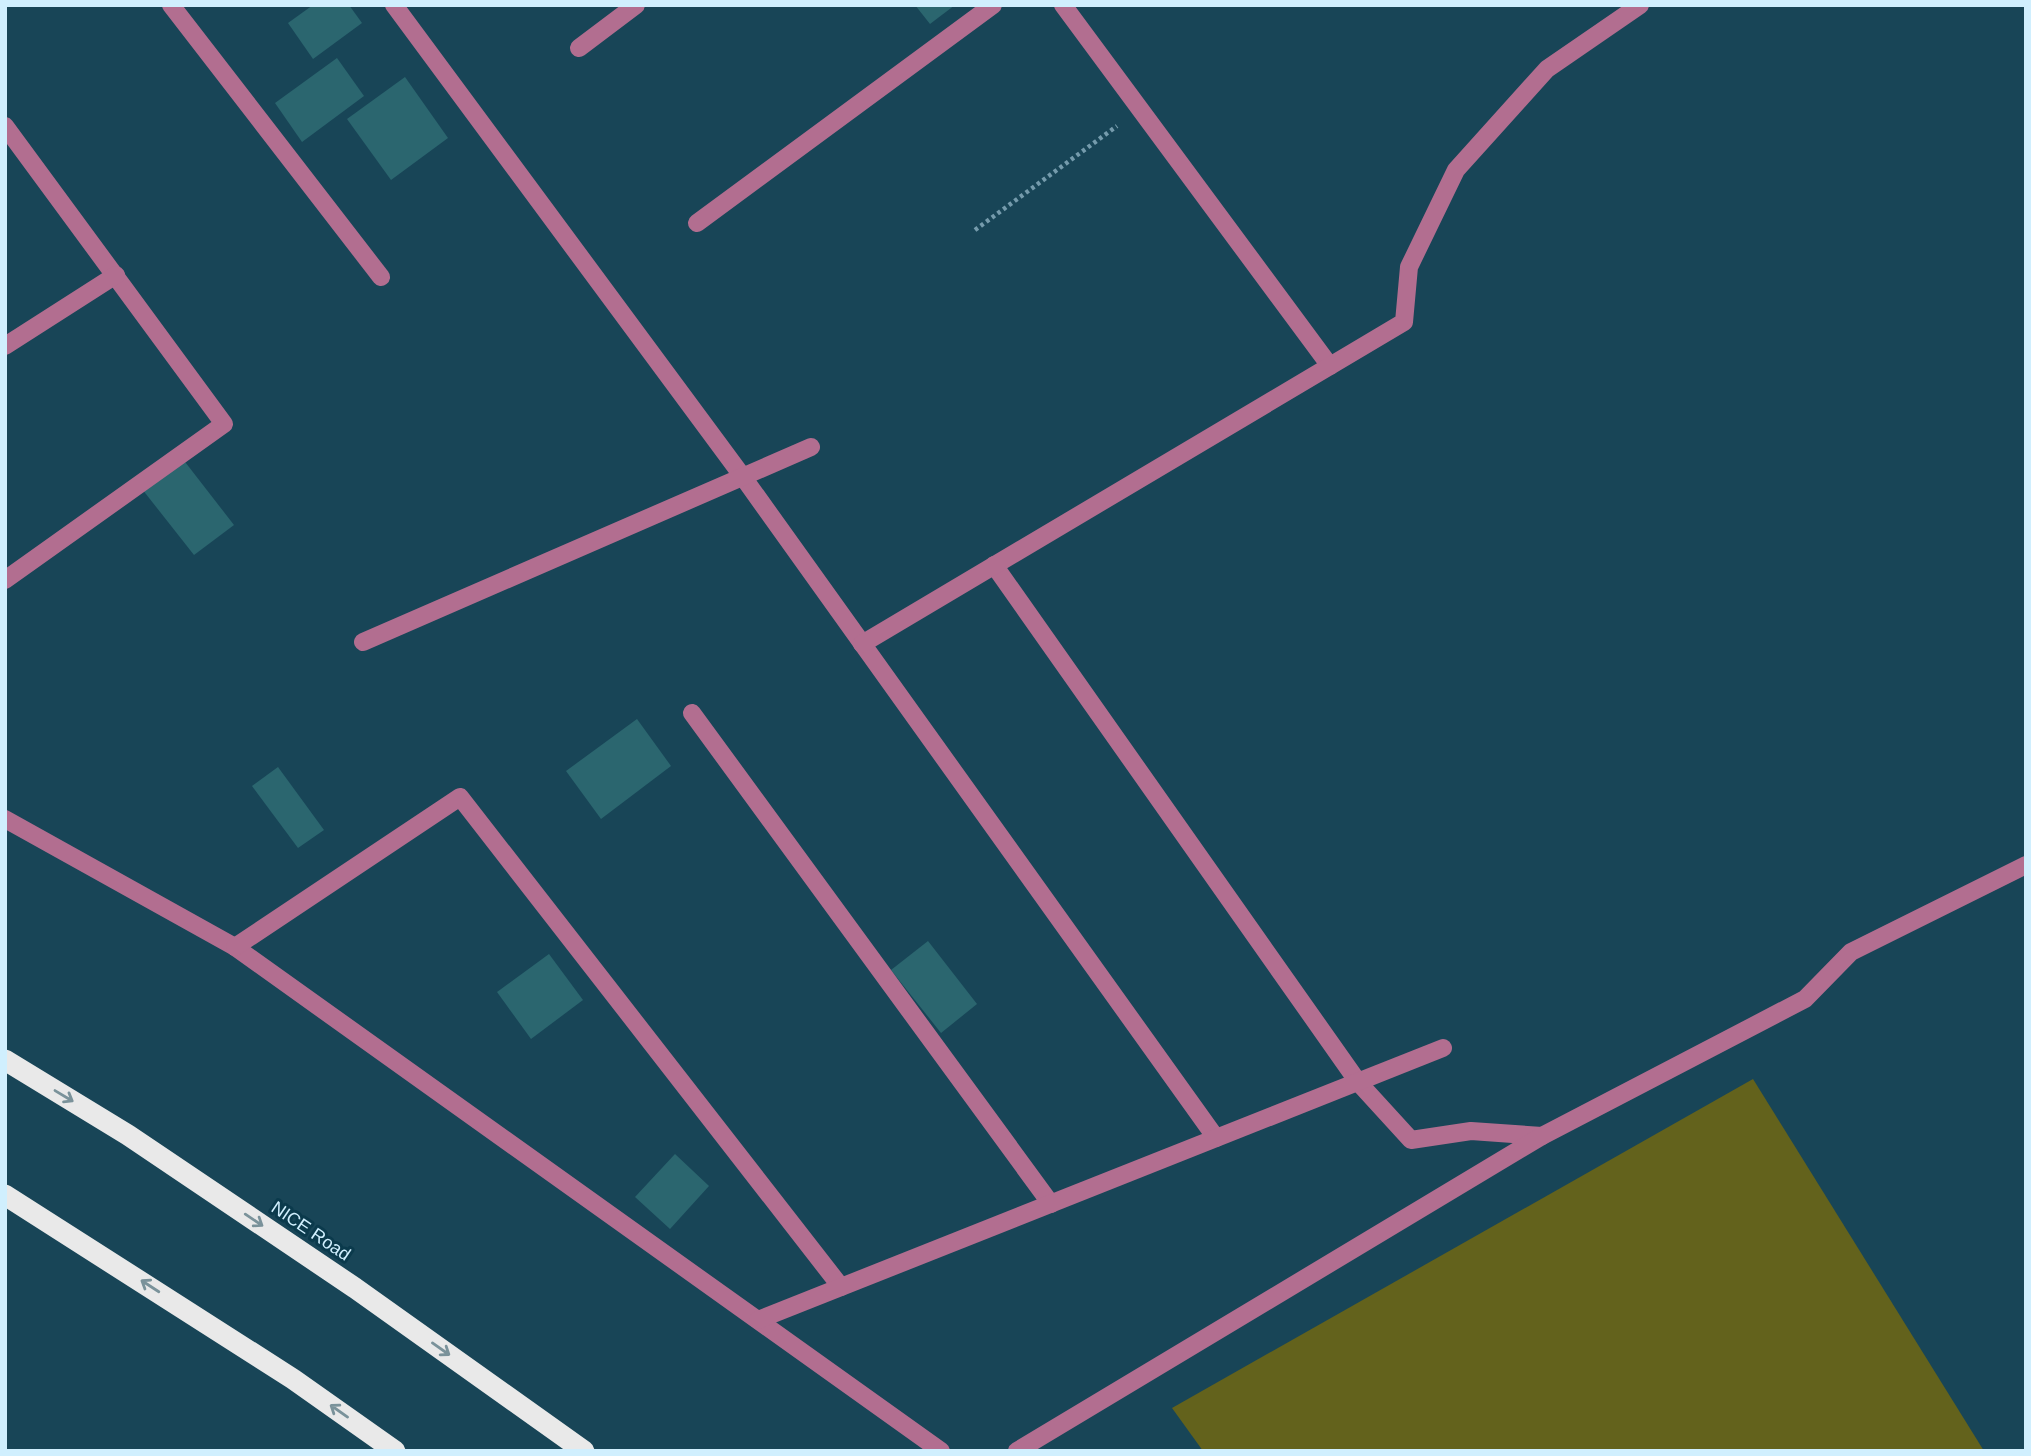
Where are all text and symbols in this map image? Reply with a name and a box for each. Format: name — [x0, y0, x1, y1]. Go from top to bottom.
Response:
one-way arrow — [53, 1089, 73, 1103]
street label: NICE Road — [268, 1197, 354, 1265]
one-way arrow — [244, 1213, 263, 1227]
one-way arrow — [140, 1279, 160, 1293]
one-way arrow — [431, 1342, 450, 1356]
one-way arrow — [330, 1404, 349, 1419]

